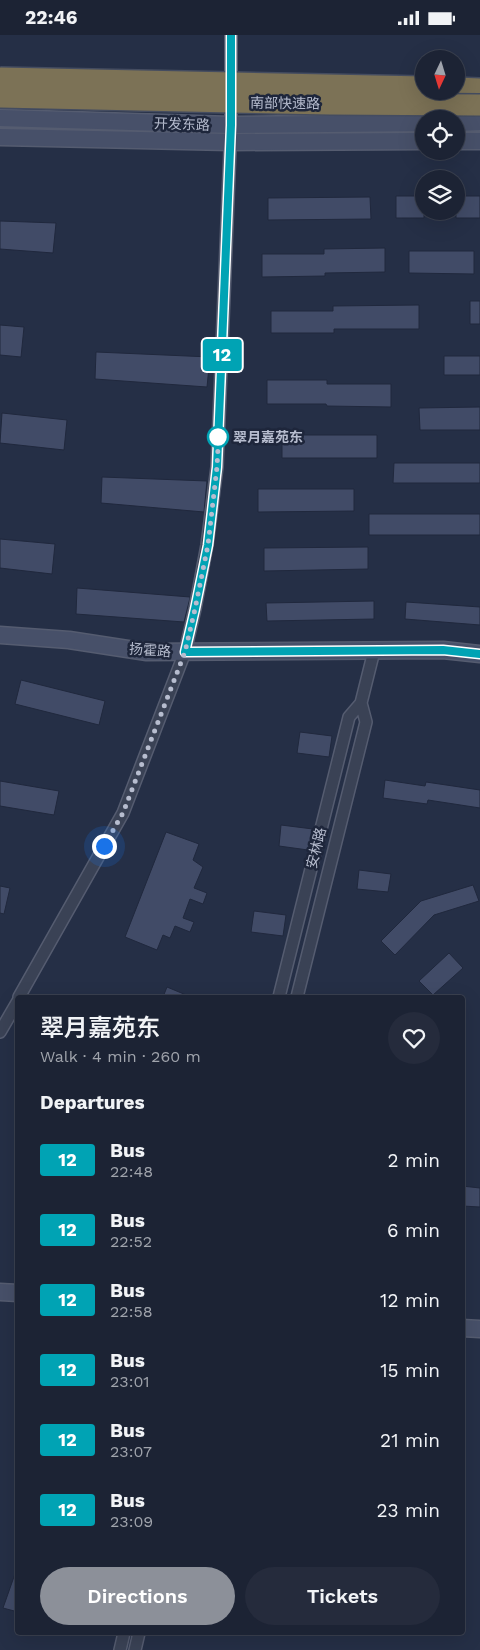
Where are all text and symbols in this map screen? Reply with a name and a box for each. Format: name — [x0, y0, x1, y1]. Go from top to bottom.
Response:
text: 22:46 — [25, 6, 77, 29]
north arrow — [415, 50, 465, 100]
map controls — [415, 50, 465, 220]
street label: 南部快速路 — [250, 94, 320, 112]
button: locate — [415, 110, 465, 160]
street label: 开发东路 — [154, 115, 210, 133]
button: layers — [415, 170, 465, 220]
line badge: 12 — [200, 339, 244, 371]
text: 12 — [213, 344, 231, 365]
marker: 翠月嘉苑东 — [207, 426, 229, 448]
place label: 翠月嘉苑东 — [233, 429, 303, 445]
street label: 扬霍路 — [128, 641, 172, 659]
street label: 安林路 — [303, 826, 329, 870]
your location — [92, 834, 117, 859]
button: heart — [388, 1012, 440, 1064]
text: 翠月嘉苑东 — [40, 1014, 160, 1042]
text: Walk · 4 min · 260 m — [40, 1047, 201, 1066]
text: Departures — [40, 1091, 145, 1114]
text: Bus — [110, 1139, 145, 1162]
text: 12 — [58, 1149, 77, 1170]
text: 2 min — [388, 1149, 440, 1172]
text: 22:48 — [110, 1162, 153, 1181]
text: Bus — [110, 1209, 145, 1232]
text: 12 — [58, 1219, 77, 1240]
text: 6 min — [387, 1219, 440, 1242]
text: 22:52 — [110, 1232, 152, 1251]
text: Bus — [110, 1279, 145, 1302]
text: 12 — [58, 1289, 77, 1310]
text: 12 min — [380, 1289, 440, 1312]
text: 22:58 — [110, 1302, 153, 1321]
text: Bus — [110, 1349, 145, 1372]
text: 12 — [58, 1359, 77, 1380]
text: 15 min — [380, 1359, 440, 1382]
text: 23:01 — [110, 1372, 150, 1391]
text: Bus — [110, 1419, 145, 1442]
text: 12 — [58, 1429, 77, 1450]
text: 21 min — [380, 1429, 440, 1452]
text: 23:07 — [110, 1442, 152, 1461]
text: Bus — [110, 1489, 145, 1512]
text: 12 — [58, 1499, 77, 1520]
text: 23 min — [376, 1499, 440, 1522]
text: 23:09 — [110, 1512, 153, 1531]
button: Directions — [40, 1567, 235, 1625]
button: Tickets — [245, 1567, 440, 1625]

